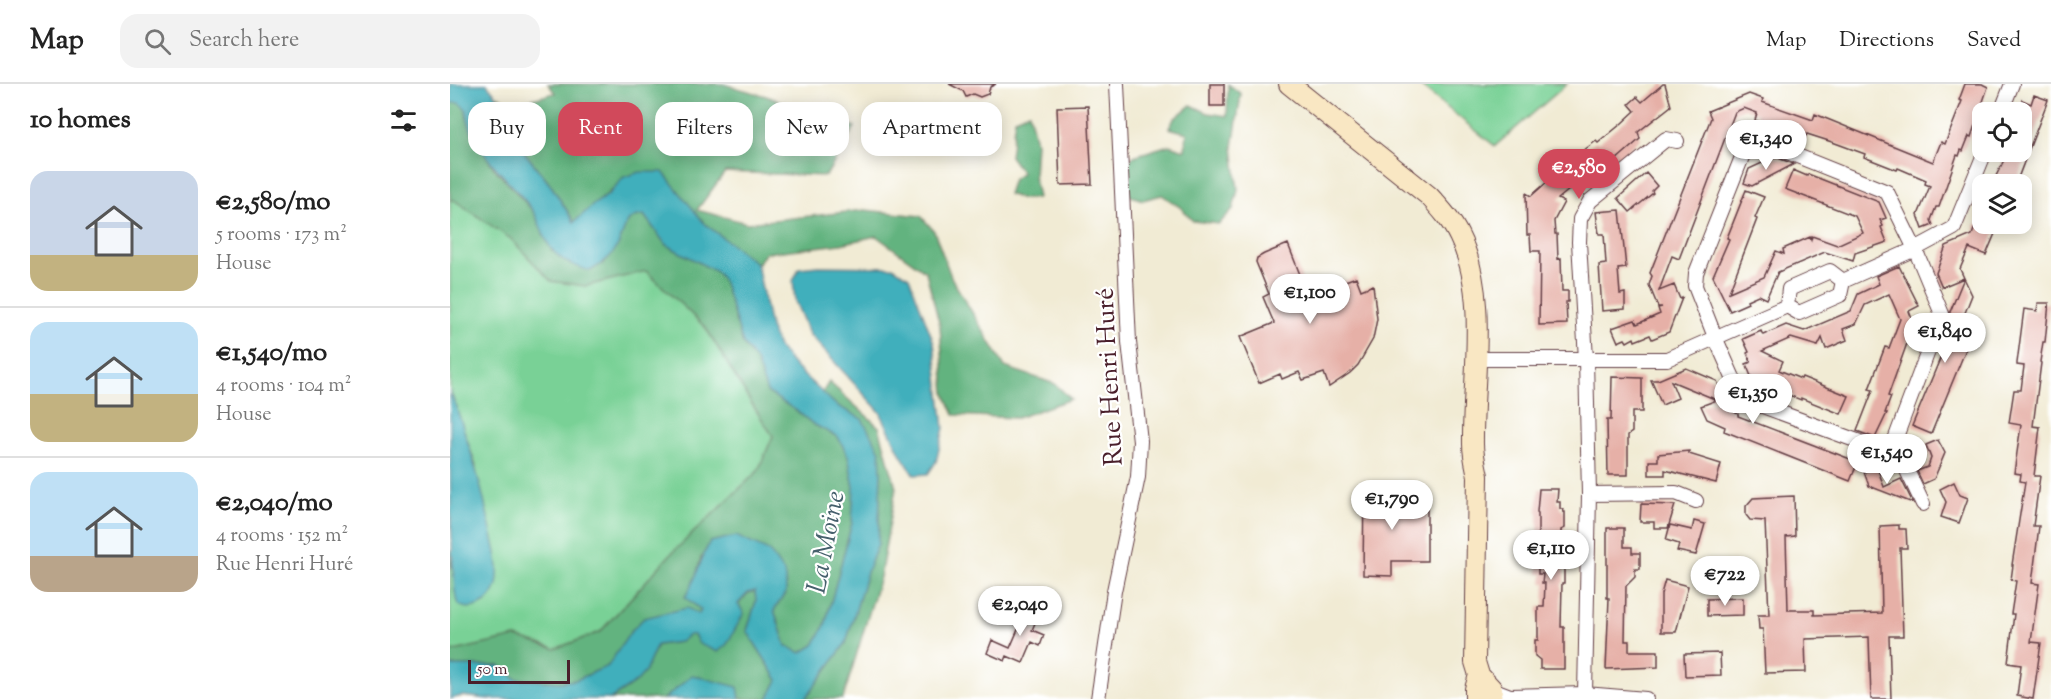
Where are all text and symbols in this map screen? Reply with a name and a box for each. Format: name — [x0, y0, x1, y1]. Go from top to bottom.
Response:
search box — [120, 14, 540, 68]
text: Map — [30, 21, 84, 61]
icon: search — [141, 25, 174, 58]
text: Search here — [189, 25, 299, 57]
text: Map — [1766, 26, 1806, 56]
text: Directions — [1839, 26, 1934, 56]
text: Saved — [1967, 26, 2021, 56]
text: 10 homes — [30, 102, 131, 139]
chip: Buy — [468, 102, 546, 156]
chip: Rent — [558, 102, 643, 156]
chip: Filters — [655, 102, 753, 156]
chip: New — [765, 102, 849, 156]
chip: Apartment — [861, 102, 1002, 156]
map controls — [1972, 102, 2032, 234]
button: locate — [1972, 102, 2032, 162]
icon: filters — [387, 104, 420, 137]
pin: €1,340 — [1717, 120, 1815, 171]
text: €1,340 — [1740, 125, 1792, 154]
pin: €2,580 — [1530, 149, 1628, 200]
text: €2,580 — [1552, 154, 1606, 183]
button: layers — [1972, 174, 2032, 234]
text: €2,580/mo — [216, 184, 330, 221]
icon: home — [78, 195, 150, 267]
text: 5 rooms · 173 m² — [216, 221, 347, 250]
text: House — [216, 250, 271, 279]
pin: €1,100 — [1261, 274, 1359, 325]
text: €1,100 — [1284, 279, 1336, 308]
street label: Rue Henri Huré — [1087, 287, 1134, 467]
pin: €1,840 — [1896, 313, 1994, 364]
text: €1,840 — [1918, 318, 1972, 347]
text: €1,540/mo — [216, 335, 327, 372]
icon: home — [78, 346, 150, 418]
text: 4 rooms · 104 m² — [216, 372, 352, 401]
pin: €1,350 — [1704, 374, 1802, 425]
text: €1,350 — [1728, 379, 1778, 408]
text: House — [216, 401, 271, 430]
pin: €1,540 — [1838, 434, 1936, 485]
text: €1,540 — [1861, 439, 1913, 468]
pin: €1,790 — [1343, 480, 1441, 531]
text: €2,040/mo — [216, 485, 333, 522]
text: €1,790 — [1365, 485, 1419, 514]
water label: La Moine — [798, 488, 857, 597]
icon: home — [78, 496, 150, 568]
text: 4 rooms · 152 m² — [216, 522, 348, 551]
pin: €1,110 — [1502, 530, 1600, 581]
text: €1,110 — [1527, 535, 1575, 564]
text: Rue Henri Huré — [216, 551, 353, 580]
pin: €722 — [1689, 556, 1761, 607]
text: €722 — [1705, 561, 1745, 590]
pin: €2,040 — [971, 586, 1069, 637]
text: €2,040 — [992, 591, 1048, 620]
scale bar — [468, 657, 570, 684]
text: 50 m — [477, 659, 508, 682]

